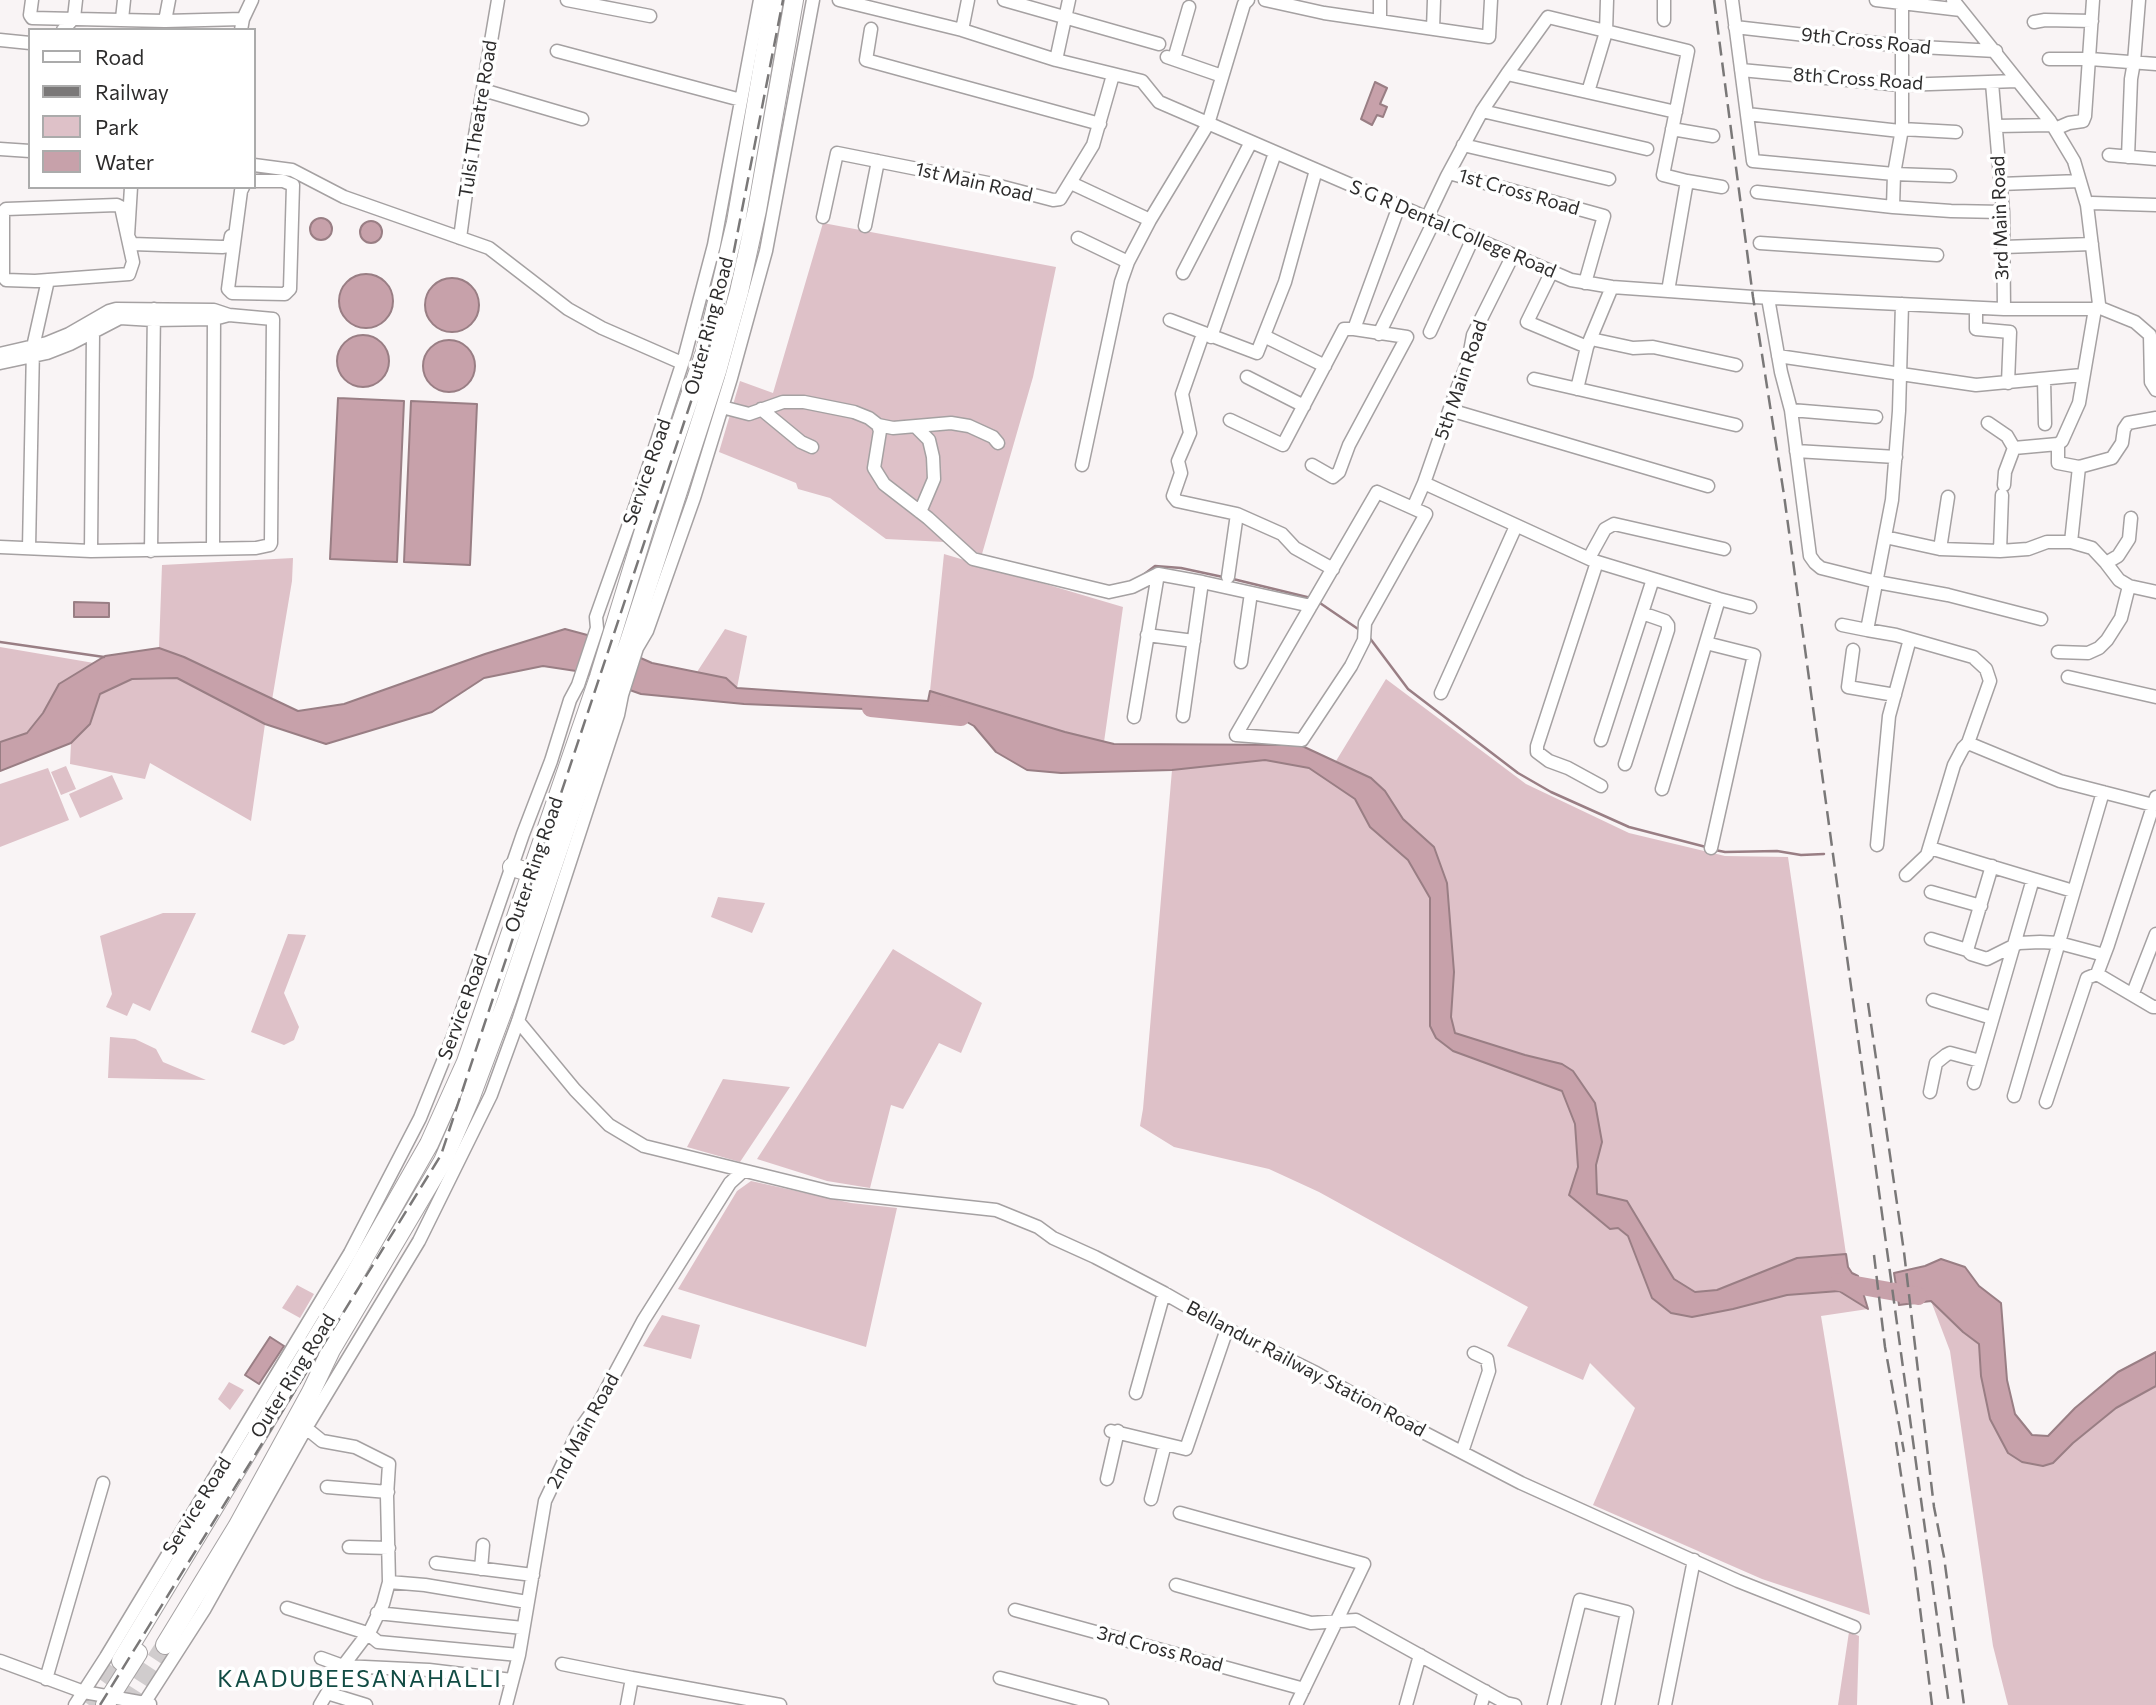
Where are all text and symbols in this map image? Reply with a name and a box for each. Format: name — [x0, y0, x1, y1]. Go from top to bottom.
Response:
street label: 9th Cross Road — [1800, 23, 1932, 59]
legend — [28, 28, 256, 189]
street label: Tulsi Theatre Road — [454, 39, 502, 199]
text: Road — [95, 44, 144, 69]
street label: 8th Cross Road — [1792, 63, 1924, 95]
text: Railway — [95, 79, 169, 104]
text: Park — [95, 114, 139, 139]
text: Water — [95, 149, 154, 174]
street label: 3rd Main Road — [1986, 155, 2014, 281]
street label: 1st Main Road — [913, 157, 1035, 207]
street label: 1st Cross Road — [1456, 164, 1582, 220]
street label: S G R Dental College Road — [1346, 175, 1560, 283]
street label: Outer Ring Road — [680, 255, 738, 397]
street label: 5th Main Road — [1430, 317, 1492, 443]
street label: Service Road — [618, 416, 676, 528]
street label: Outer Ring Road — [500, 794, 568, 936]
street label: Service Road — [433, 951, 493, 1063]
street label: Bellandur Railway Station Road — [1182, 1296, 1430, 1442]
street label: Outer Ring Road — [246, 1310, 340, 1442]
street label: 2nd Main Road — [542, 1370, 624, 1492]
street label: Service Road — [158, 1453, 236, 1559]
street label: 3rd Cross Road — [1095, 1621, 1225, 1677]
district label: KAADUBEESANAHALLI — [219, 1665, 501, 1693]

